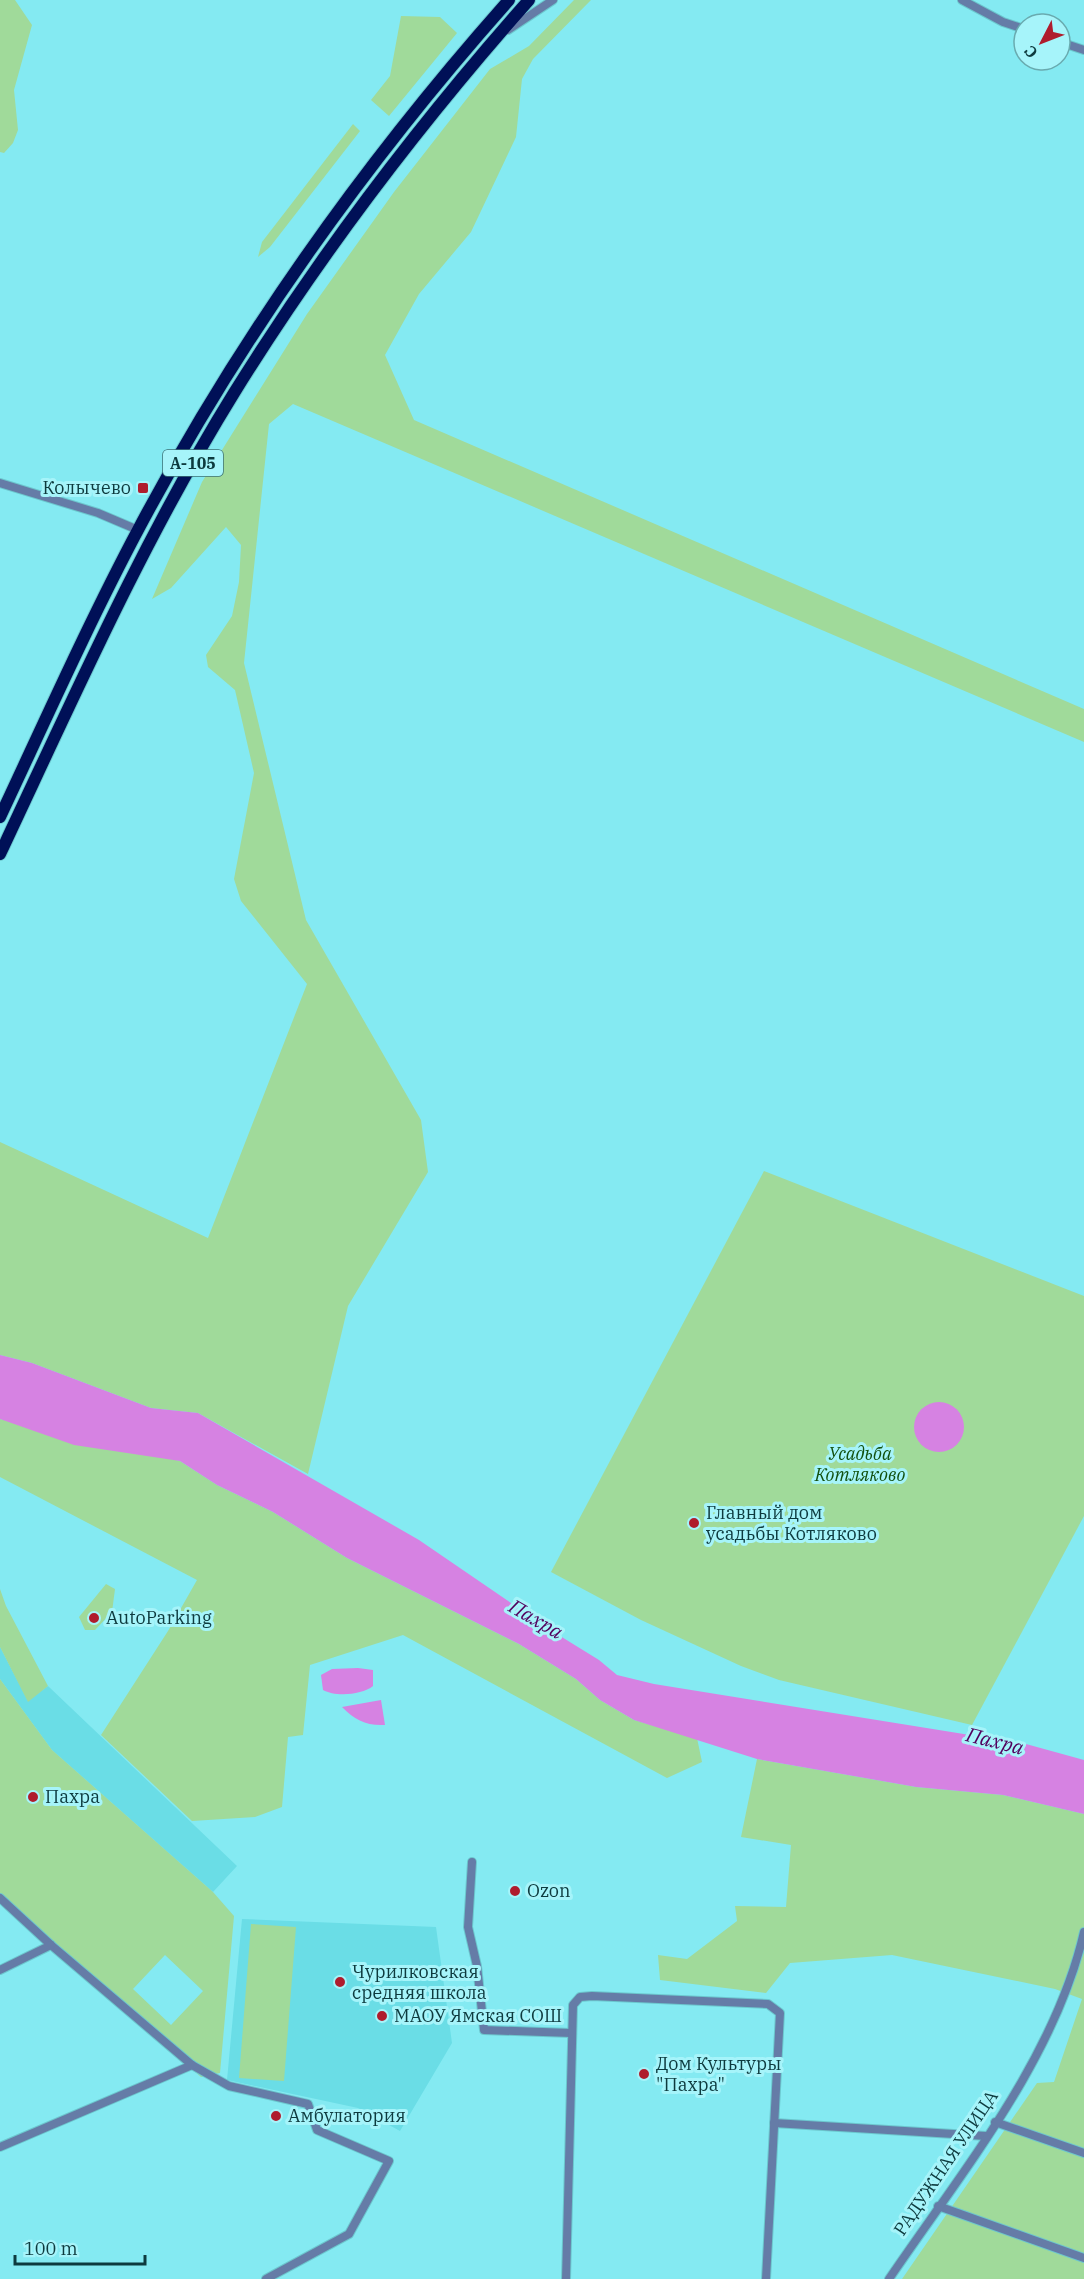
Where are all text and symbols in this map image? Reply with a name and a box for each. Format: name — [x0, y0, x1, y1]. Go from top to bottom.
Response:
north arrow — [1012, 12, 1072, 72]
text: С — [1020, 41, 1042, 63]
road number: А-105 — [163, 450, 223, 476]
place label: Колычево — [42, 476, 131, 499]
marker: Колычево — [136, 481, 150, 495]
park label: Усадьба Котляково — [814, 1442, 905, 1486]
place label: Главный дом усадьбы Котляково — [706, 1501, 877, 1545]
marker: Главный дом усадьбы Котляково — [687, 1516, 701, 1530]
water label: Пахра — [503, 1592, 568, 1645]
place label: AutoParking — [106, 1606, 212, 1629]
marker: AutoParking — [87, 1611, 101, 1625]
water label: Пахра — [963, 1720, 1027, 1761]
place label: Пахра — [45, 1785, 100, 1808]
marker: Пахра — [26, 1790, 40, 1804]
place label: Ozon — [527, 1879, 571, 1902]
marker: Ozon — [508, 1884, 522, 1898]
place label: Чурилковская средняя школа — [352, 1960, 487, 2004]
marker: Чурилковская средняя школа — [333, 1975, 347, 1989]
place label: МАОУ Ямская СОШ — [394, 2004, 562, 2027]
marker: МАОУ Ямская СОШ — [375, 2009, 389, 2023]
place label: Дом Культуры "Пахра" — [656, 2052, 781, 2096]
marker: Дом Культуры "Пахра" — [637, 2067, 651, 2081]
street label: РАДУЖНАЯ УЛИЦА — [888, 2085, 1003, 2240]
place label: Амбулатория — [288, 2104, 406, 2127]
marker: Амбулатория — [269, 2109, 283, 2123]
scale bar — [15, 2228, 146, 2266]
text: 100 m — [24, 2237, 78, 2260]

